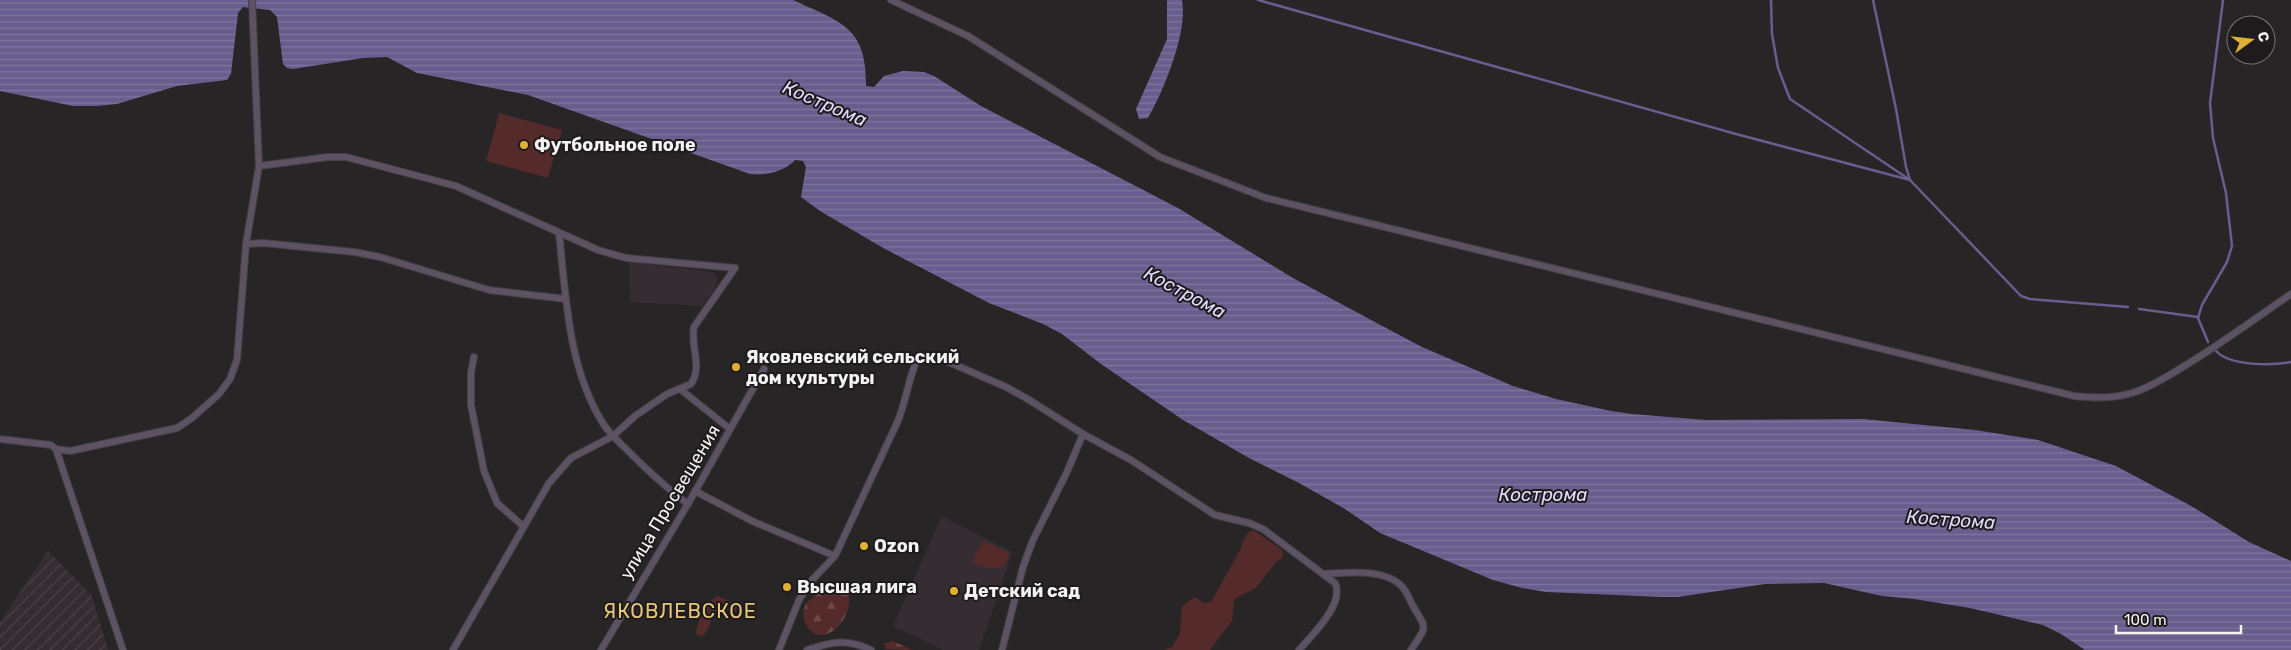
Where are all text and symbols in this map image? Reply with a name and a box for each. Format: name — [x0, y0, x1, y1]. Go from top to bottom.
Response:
north arrow — [2226, 15, 2276, 65]
text: С — [2254, 30, 2273, 44]
water label: Кострома — [779, 75, 870, 131]
place label: Футбольное поле — [534, 134, 696, 156]
marker: Футбольное поле — [518, 139, 530, 151]
water label: Кострома — [1140, 261, 1229, 323]
place label: Яковлевский сельский дом культуры — [746, 346, 959, 389]
marker: Яковлевский сельский дом культуры — [730, 361, 742, 373]
street label: улица Просвещения — [615, 421, 725, 583]
water label: Кострома — [1498, 483, 1588, 506]
water label: Кострома — [1906, 505, 1996, 534]
place label: Ozon — [874, 535, 919, 557]
marker: Ozon — [858, 540, 870, 552]
place label: Высшая лига — [797, 576, 917, 598]
place label: Детский сад — [964, 580, 1080, 602]
marker: Высшая лига — [781, 581, 793, 593]
marker: Детский сад — [948, 585, 960, 597]
district label: ЯКОВЛЕВСКОЕ — [603, 599, 757, 623]
scale bar — [2116, 602, 2241, 634]
text: 100 m — [2124, 611, 2166, 629]

